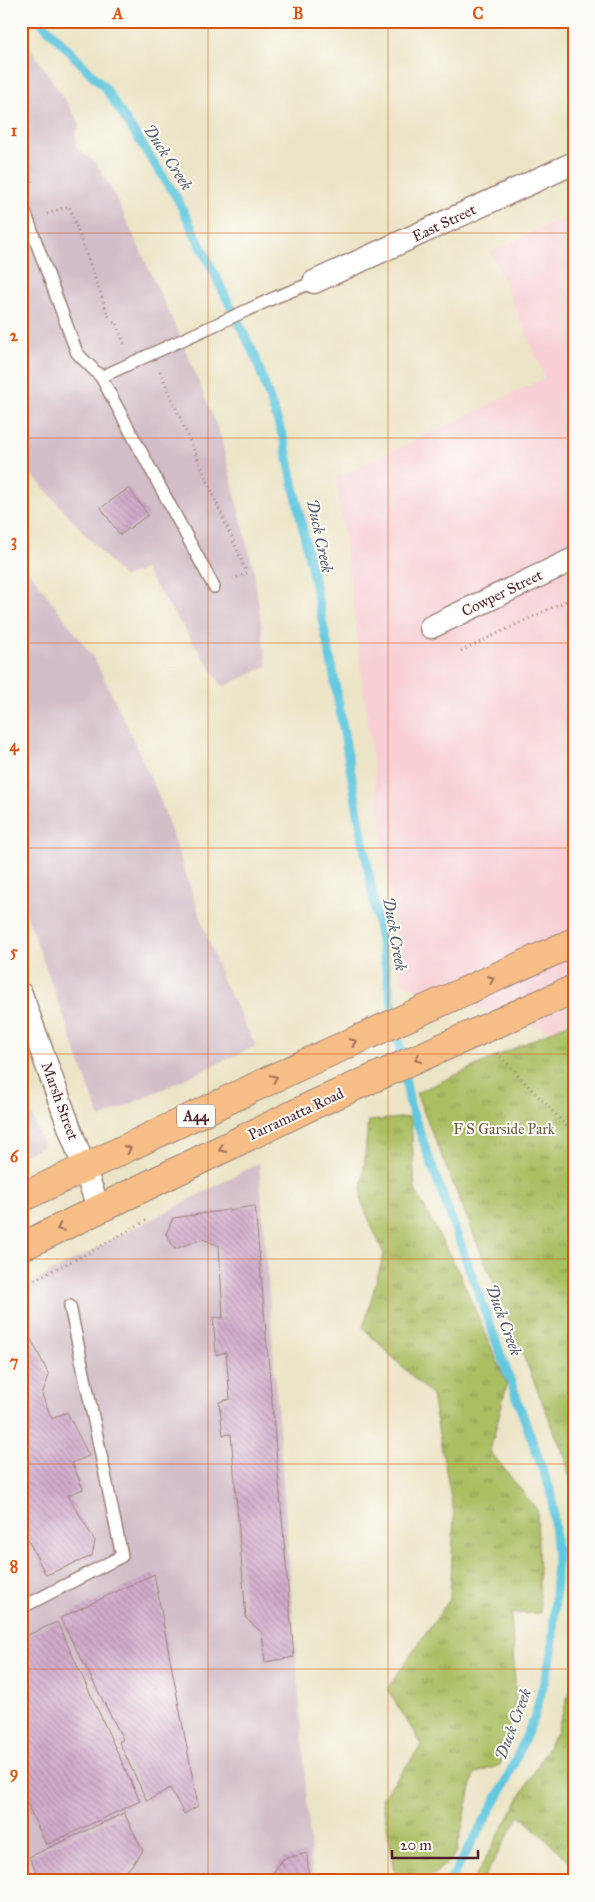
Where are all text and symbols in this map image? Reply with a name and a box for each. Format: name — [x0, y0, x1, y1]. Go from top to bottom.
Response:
text: A — [112, 4, 124, 23]
text: B — [293, 4, 303, 23]
text: C — [473, 4, 484, 23]
water label: Duck Creek — [140, 120, 196, 194]
text: 1 — [11, 121, 18, 140]
street label: East Street — [409, 200, 479, 246]
text: 2 — [10, 326, 19, 345]
water label: Duck Creek — [303, 497, 337, 575]
text: 3 — [11, 531, 17, 551]
street label: Cowper Street — [459, 565, 546, 620]
text: 4 — [10, 736, 20, 756]
water label: Duck Creek — [379, 896, 411, 972]
text: 5 — [10, 942, 18, 961]
one-way arrow — [486, 975, 495, 986]
one-way arrow — [348, 1038, 357, 1048]
one-way arrow — [414, 1053, 423, 1064]
street label: Marsh Street — [38, 1060, 83, 1143]
one-way arrow — [269, 1074, 278, 1084]
street label: Parramatta Road — [245, 1084, 347, 1144]
road number: A44 — [177, 1104, 215, 1128]
park label: F S Garside Park — [453, 1120, 555, 1138]
one-way arrow — [218, 1143, 227, 1153]
one-way arrow — [123, 1145, 132, 1155]
text: 6 — [10, 1147, 19, 1166]
one-way arrow — [56, 1222, 65, 1232]
water label: Duck Creek — [482, 1282, 526, 1358]
text: 7 — [10, 1352, 19, 1371]
text: 8 — [10, 1557, 18, 1576]
water label: Duck Creek — [491, 1686, 535, 1762]
text: 9 — [10, 1763, 18, 1783]
scale bar — [392, 1827, 479, 1859]
text: 20 m — [400, 1836, 432, 1854]

